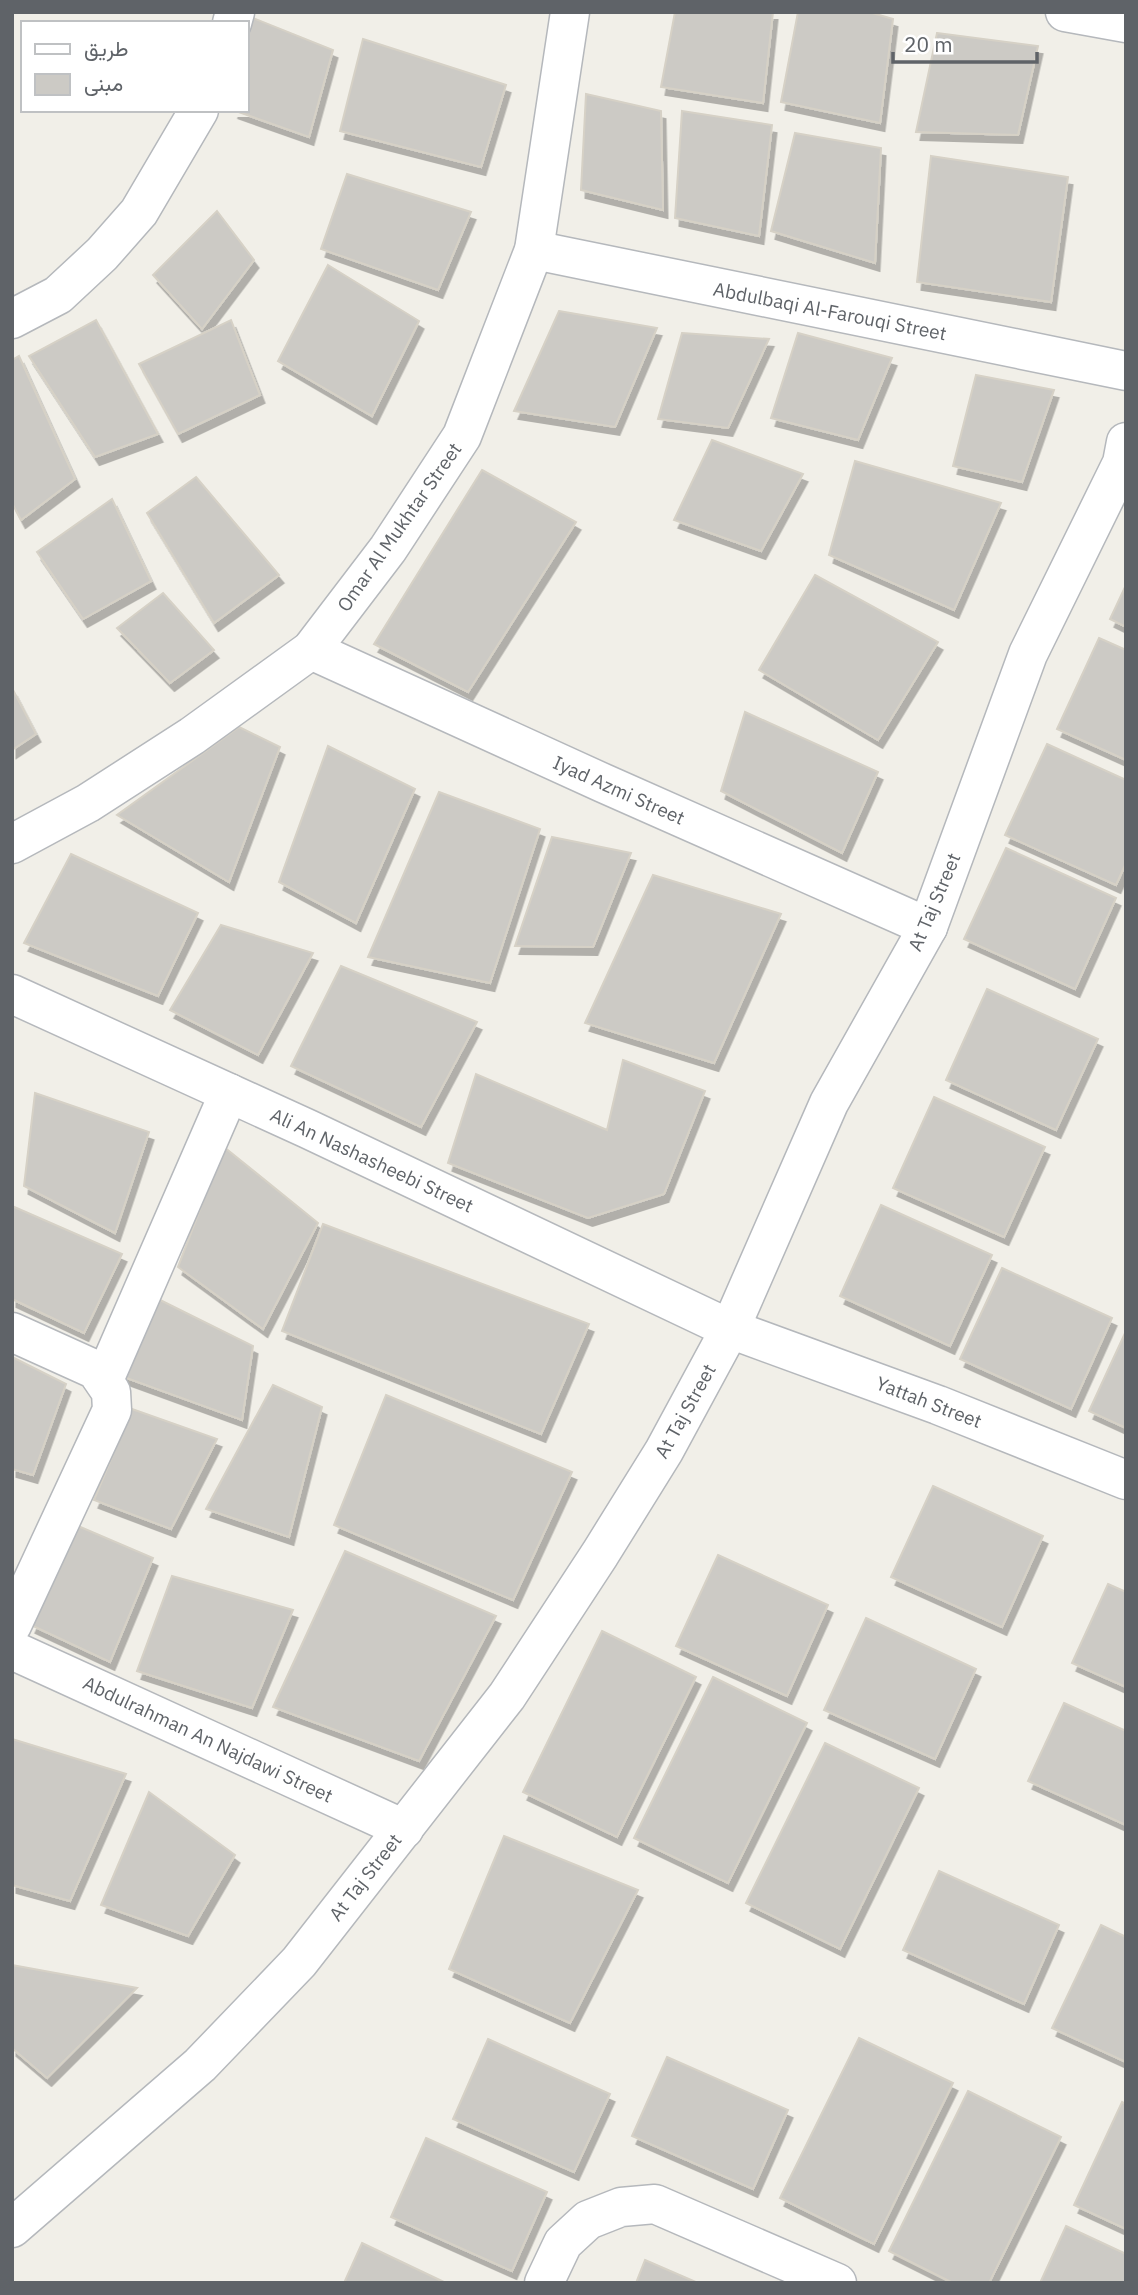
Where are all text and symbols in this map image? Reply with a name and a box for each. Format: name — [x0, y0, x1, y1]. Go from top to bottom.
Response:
legend — [21, 21, 248, 112]
scale bar — [893, 21, 1036, 65]
text: 20 m — [904, 30, 953, 58]
text: طريق — [84, 34, 129, 62]
text: مبنى — [84, 69, 123, 97]
street label: Abdulbaqi Al-Farouqi Street — [711, 277, 949, 345]
street label: Omar Al Mukhtar Street — [332, 438, 466, 616]
street label: Iyad Azmi Street — [549, 750, 689, 830]
street label: At Taj Street — [903, 849, 965, 955]
street label: Ali An Nashasheebi Street — [267, 1102, 477, 1218]
street label: At Taj Street — [649, 1360, 721, 1462]
street label: Yattah Street — [873, 1371, 985, 1433]
street label: Abdulrahman An Najdawi Street — [79, 1670, 337, 1808]
street label: At Taj Street — [323, 1829, 407, 1925]

